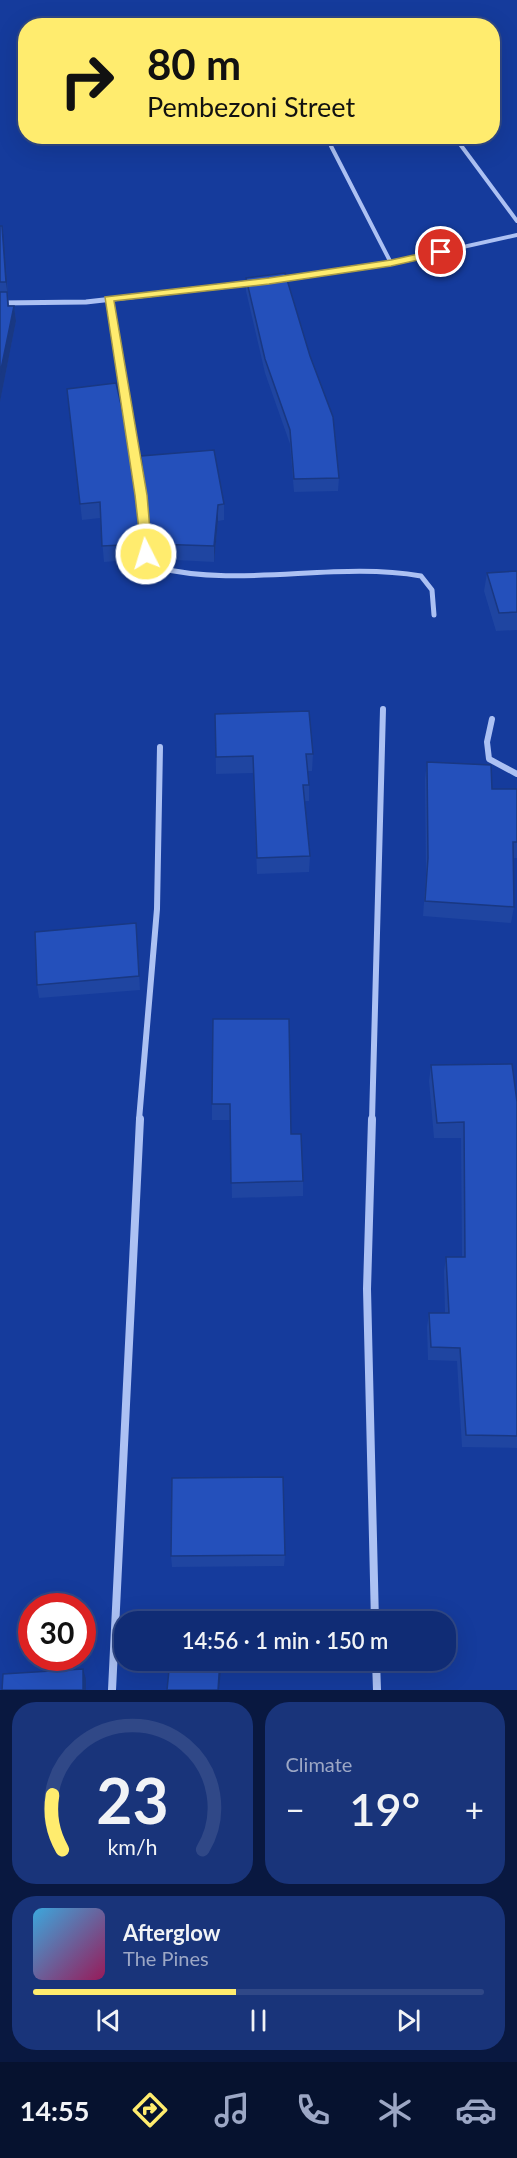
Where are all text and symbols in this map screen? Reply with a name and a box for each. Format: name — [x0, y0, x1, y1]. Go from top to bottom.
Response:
text: 80 m — [147, 39, 241, 89]
icon: right — [48, 42, 126, 120]
text: Pembezoni Street — [147, 90, 355, 123]
pin — [415, 226, 466, 277]
icon: arrive — [424, 235, 457, 268]
position arrow — [114, 522, 178, 586]
speed limit sign: 30 — [18, 1593, 96, 1671]
text: 14:56 · 1 min · 150 m — [182, 1627, 388, 1654]
text: Climate — [286, 1752, 352, 1776]
text: 23 — [96, 1762, 168, 1837]
text: 19° — [349, 1782, 420, 1836]
text: − — [286, 1789, 305, 1829]
text: + — [465, 1789, 484, 1829]
text: km/h — [107, 1834, 157, 1860]
text: Afterglow — [123, 1919, 220, 1946]
text: The Pines — [123, 1946, 209, 1970]
icon: previous — [92, 2004, 125, 2037]
icon: pause — [242, 2004, 275, 2037]
icon: next — [392, 2004, 425, 2037]
icon: directions — [129, 2089, 171, 2131]
icon: music — [211, 2089, 253, 2131]
icon: phone — [292, 2089, 334, 2131]
icon: climate — [374, 2089, 416, 2131]
icon: car — [455, 2089, 497, 2131]
text: 14:55 — [20, 2094, 89, 2127]

